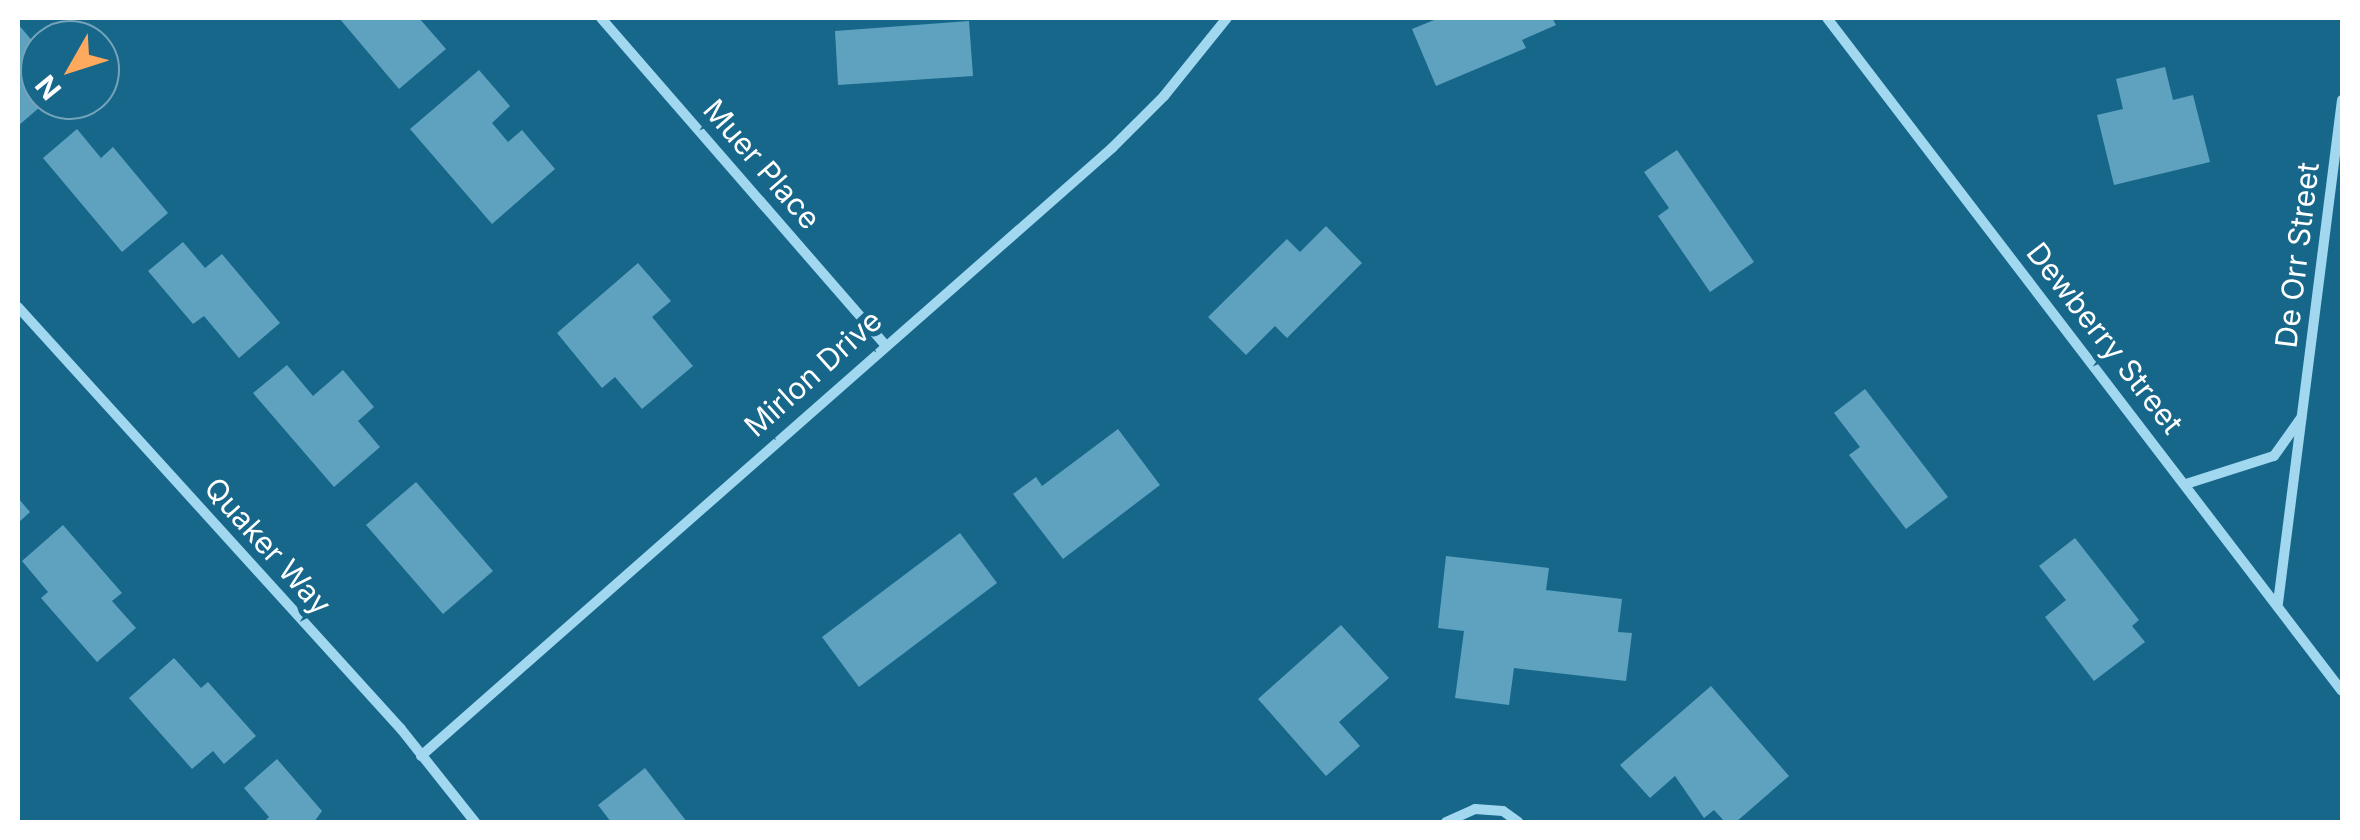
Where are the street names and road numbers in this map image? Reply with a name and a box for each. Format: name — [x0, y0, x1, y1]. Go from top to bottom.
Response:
street label: Muer Place — [696, 92, 828, 236]
street label: De Orr Street — [2268, 160, 2326, 350]
street label: Dewberry Street — [2019, 235, 2191, 441]
street label: Mirlon Drive — [737, 302, 889, 444]
street label: Quaker Way — [197, 470, 339, 622]

